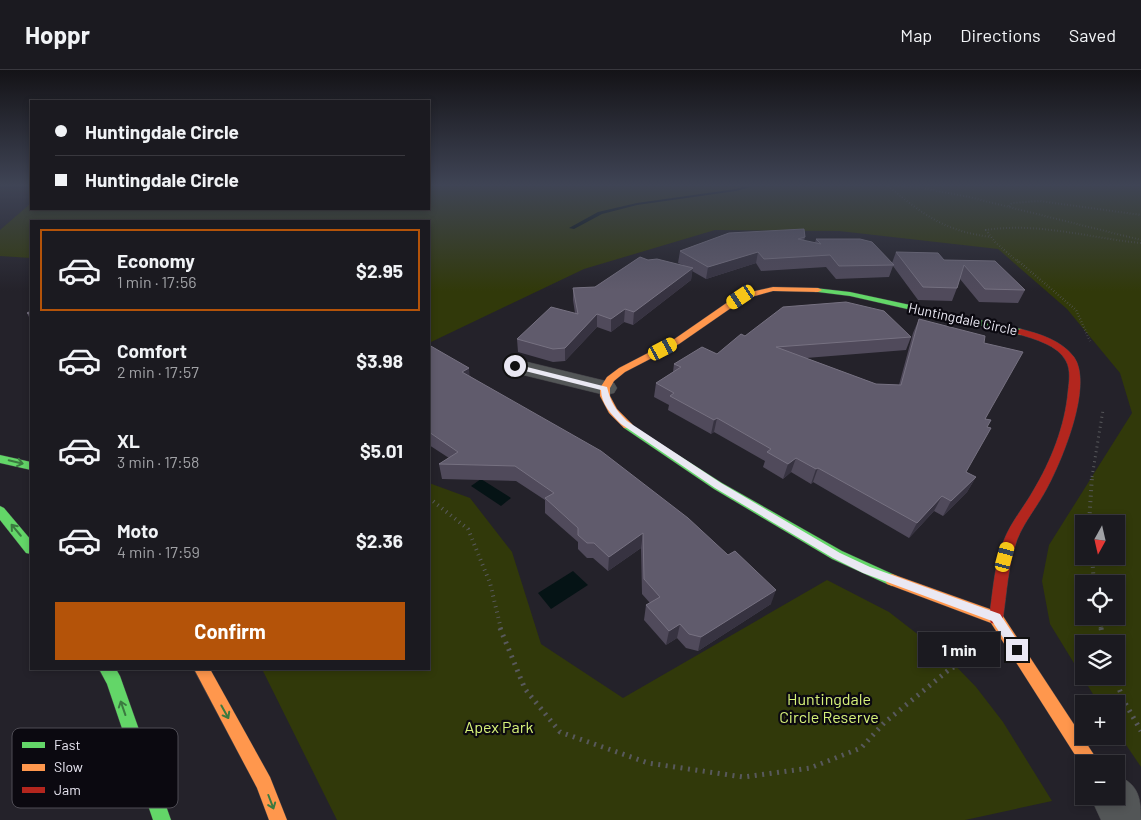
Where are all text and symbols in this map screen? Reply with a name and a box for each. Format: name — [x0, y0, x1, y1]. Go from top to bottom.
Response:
text: Hoppr — [25, 20, 90, 49]
text: Map — [900, 24, 932, 46]
text: Directions — [960, 24, 1041, 46]
text: Saved — [1069, 24, 1116, 46]
text: Huntingdale Circle — [85, 120, 239, 143]
text: Huntingdale Circle — [85, 168, 239, 191]
icon: car — [57, 248, 102, 293]
text: Economy — [117, 249, 195, 272]
text: $2.95 — [356, 259, 403, 282]
text: 1 min · 17:56 — [117, 272, 197, 291]
car — [724, 282, 757, 312]
street label: Huntingdale Circle — [907, 299, 1019, 338]
car — [646, 335, 679, 363]
icon: car — [57, 338, 102, 383]
text: Comfort — [117, 339, 187, 362]
text: $3.98 — [356, 349, 403, 372]
route start — [504, 355, 526, 377]
text: 2 min · 17:57 — [117, 362, 199, 381]
icon: car — [57, 428, 102, 473]
text: XL — [117, 429, 140, 452]
text: $5.01 — [360, 439, 403, 462]
text: 3 min · 17:58 — [117, 452, 199, 471]
one-way arrow — [7, 458, 23, 468]
north arrow — [1075, 515, 1125, 565]
map controls — [1075, 515, 1125, 805]
icon: car — [57, 518, 102, 563]
text: Moto — [117, 519, 159, 542]
one-way arrow — [10, 523, 21, 536]
text: $2.36 — [356, 529, 403, 552]
car — [993, 541, 1016, 573]
text: 4 min · 17:59 — [117, 542, 200, 561]
button: locate — [1075, 575, 1125, 625]
button: Confirm — [55, 602, 405, 660]
callout: 1 min — [917, 632, 1000, 668]
button: layers — [1075, 635, 1125, 685]
route end — [1006, 639, 1028, 661]
text: 1 min — [941, 640, 977, 659]
park label: Huntingdale Circle Reserve — [779, 689, 879, 726]
button: + — [1075, 695, 1125, 745]
one-way arrow — [118, 701, 127, 716]
one-way arrow — [221, 704, 231, 718]
park label: Apex Park — [464, 717, 534, 736]
legend — [12, 728, 178, 808]
text: Fast — [54, 736, 80, 753]
button: − — [1075, 755, 1125, 805]
text: Slow — [54, 758, 83, 775]
text: Jam — [54, 781, 81, 798]
one-way arrow — [267, 793, 276, 809]

